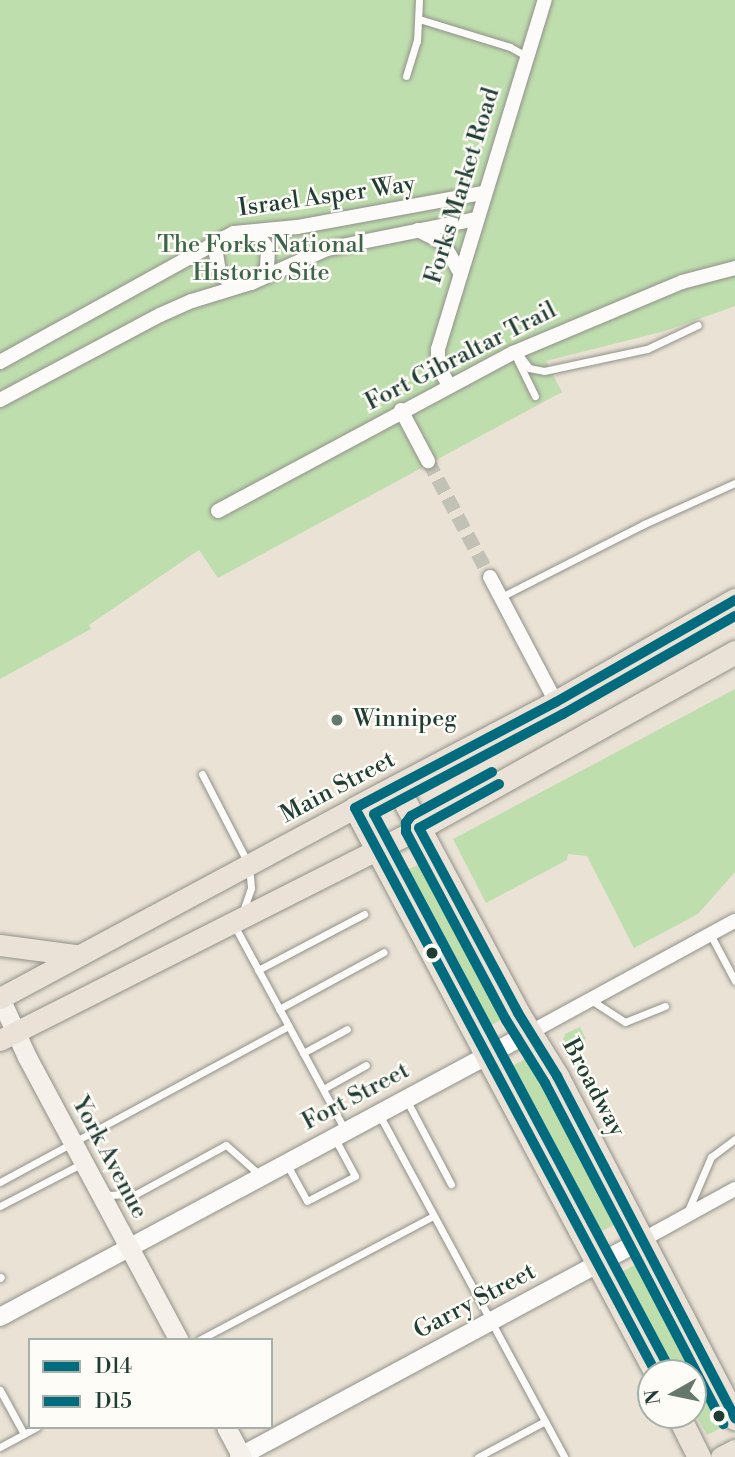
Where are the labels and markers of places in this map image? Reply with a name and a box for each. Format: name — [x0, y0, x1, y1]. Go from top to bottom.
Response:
place label: Winnipeg — [353, 706, 457, 734]
marker: Winnipeg — [327, 710, 347, 730]
unlabelled marker — [425, 946, 439, 960]
unlabelled marker — [712, 1409, 726, 1423]

